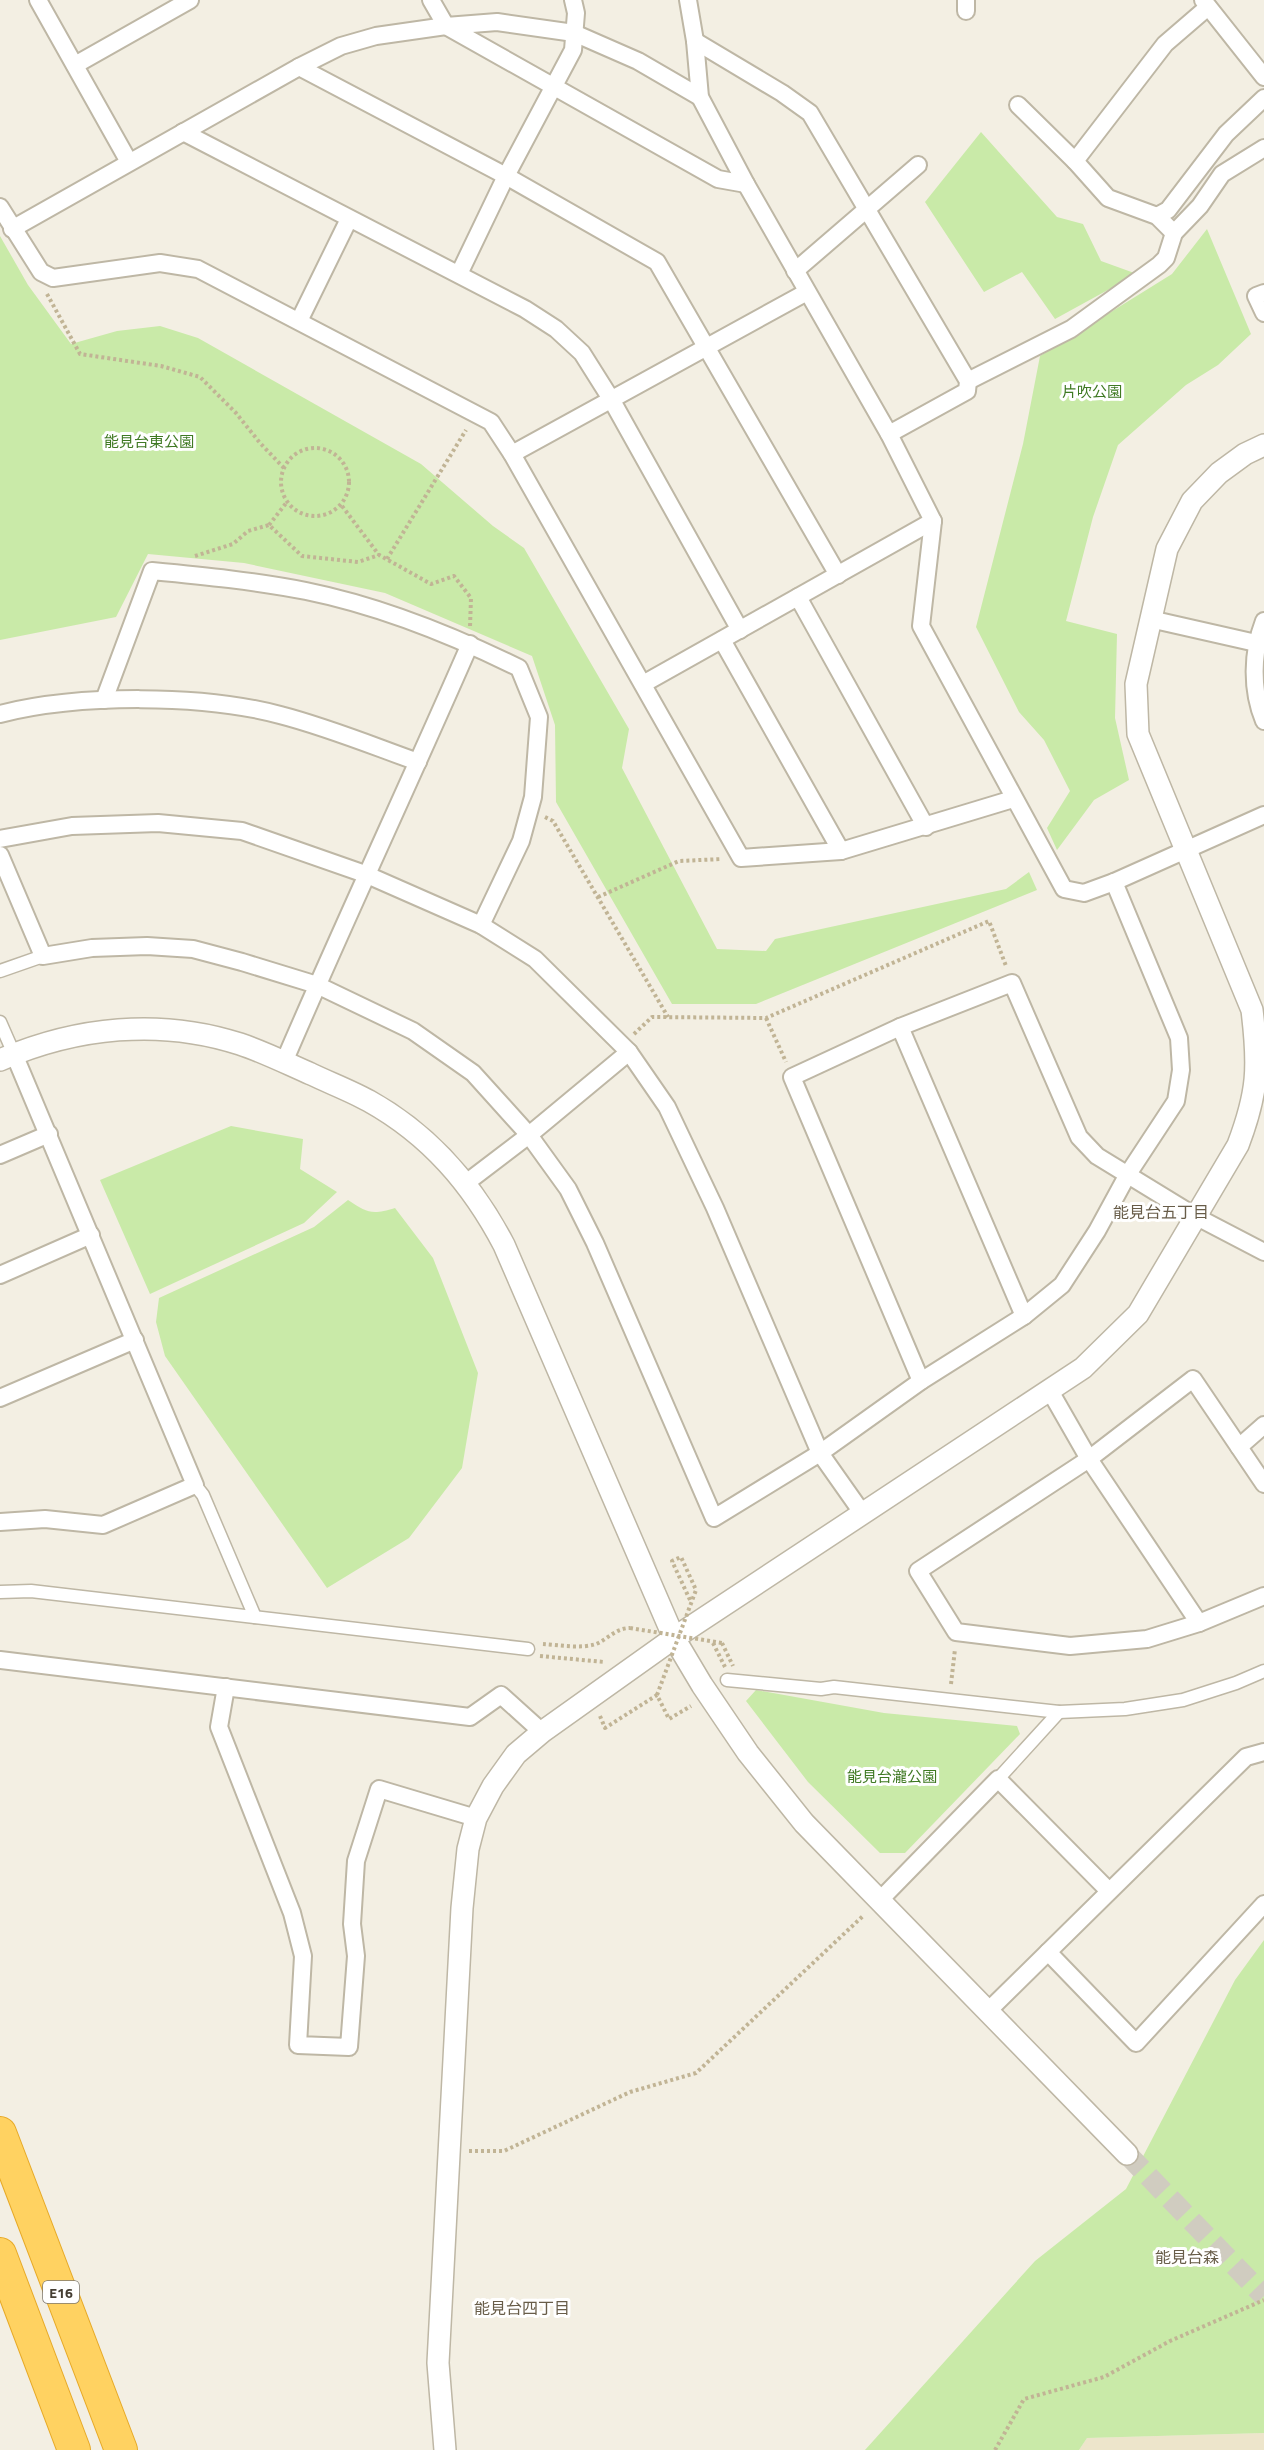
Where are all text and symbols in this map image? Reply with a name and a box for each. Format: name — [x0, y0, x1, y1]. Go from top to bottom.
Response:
park label: 片吹公園 — [1062, 380, 1122, 403]
park label: 能見台東公園 — [104, 430, 194, 453]
district label: 能見台五丁目 — [1113, 1200, 1209, 1224]
park label: 能見台瀧公園 — [847, 1765, 937, 1788]
district label: 能見台森 — [1155, 2245, 1219, 2269]
road number: E16 — [43, 2281, 79, 2303]
district label: 能見台四丁目 — [474, 2296, 570, 2320]

